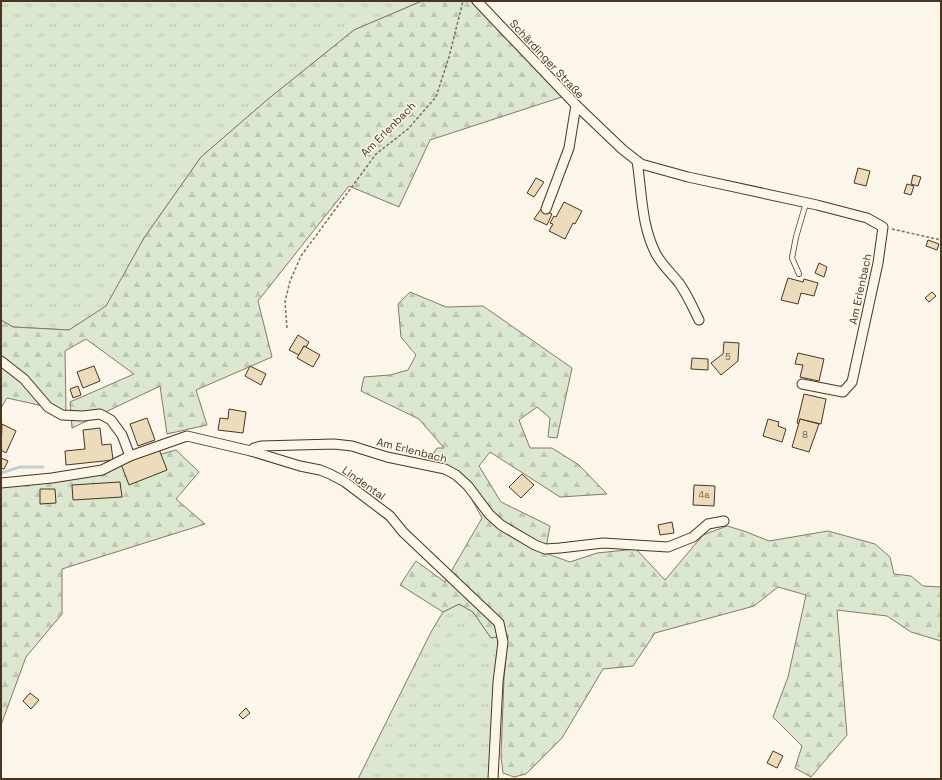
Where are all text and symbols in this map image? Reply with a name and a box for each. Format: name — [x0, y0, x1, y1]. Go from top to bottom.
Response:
street label: Schärdinger Straße — [507, 17, 587, 101]
street label: Am Erlenbach — [358, 99, 418, 159]
street label: Am Erlenbach — [846, 252, 874, 326]
house number: 5 — [725, 351, 731, 363]
house number: 8 — [802, 429, 808, 441]
street label: Am Erlenbach — [375, 434, 449, 466]
street label: Lindental — [340, 463, 388, 503]
house number: 4a — [699, 489, 709, 501]

